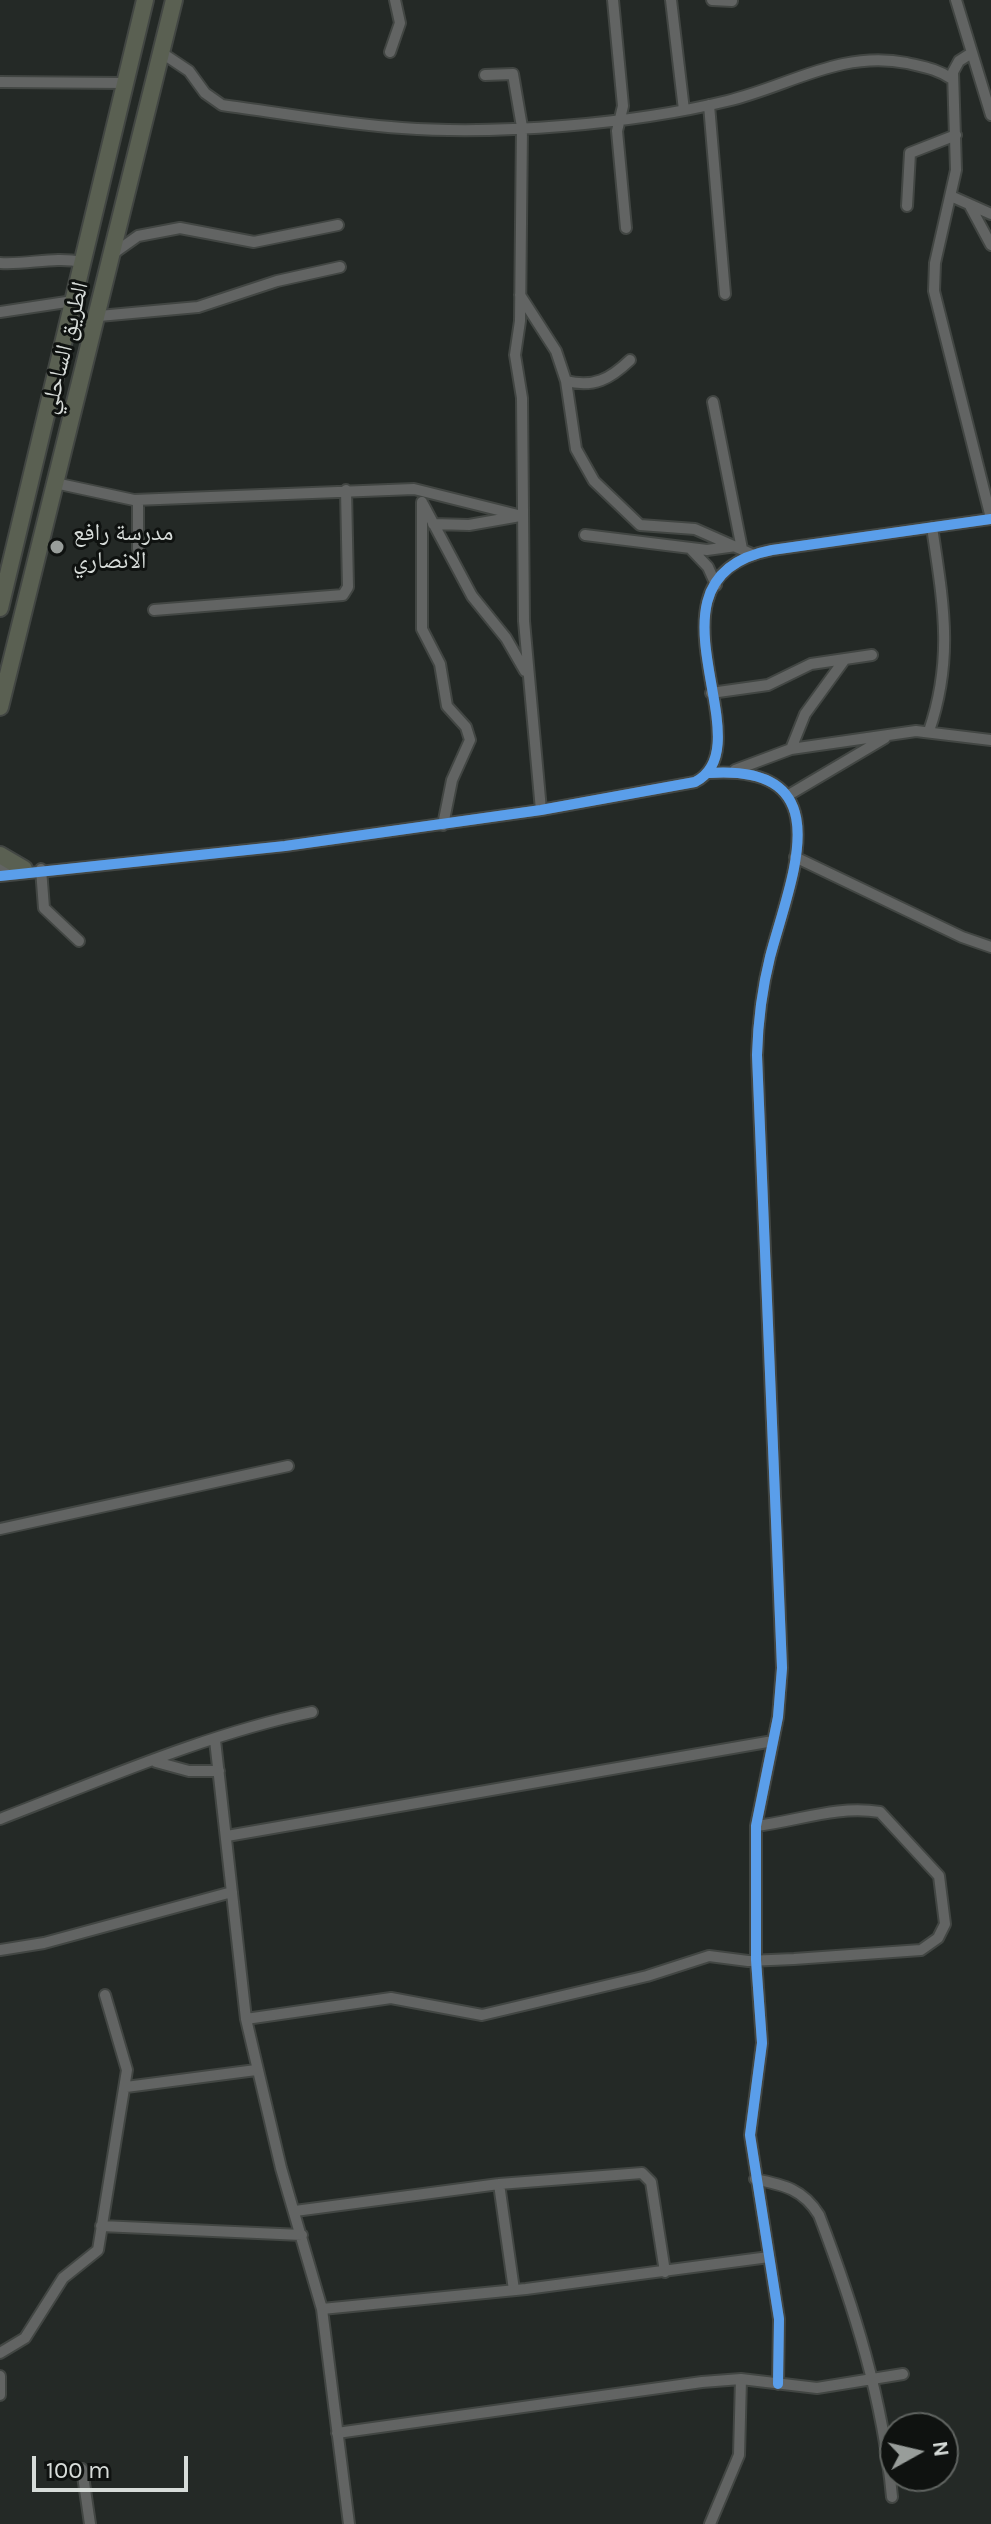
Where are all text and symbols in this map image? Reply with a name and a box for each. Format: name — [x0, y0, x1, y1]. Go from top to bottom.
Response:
street label: الطريق الساحلي — [35, 279, 95, 417]
place label: مدرسة رافع الانصاري — [73, 519, 173, 575]
marker: مدرسة رافع الانصاري — [48, 538, 66, 556]
north arrow — [879, 2412, 959, 2492]
text: N — [927, 2439, 955, 2459]
scale bar — [36, 2440, 192, 2490]
text: 100 m — [46, 2456, 111, 2484]

